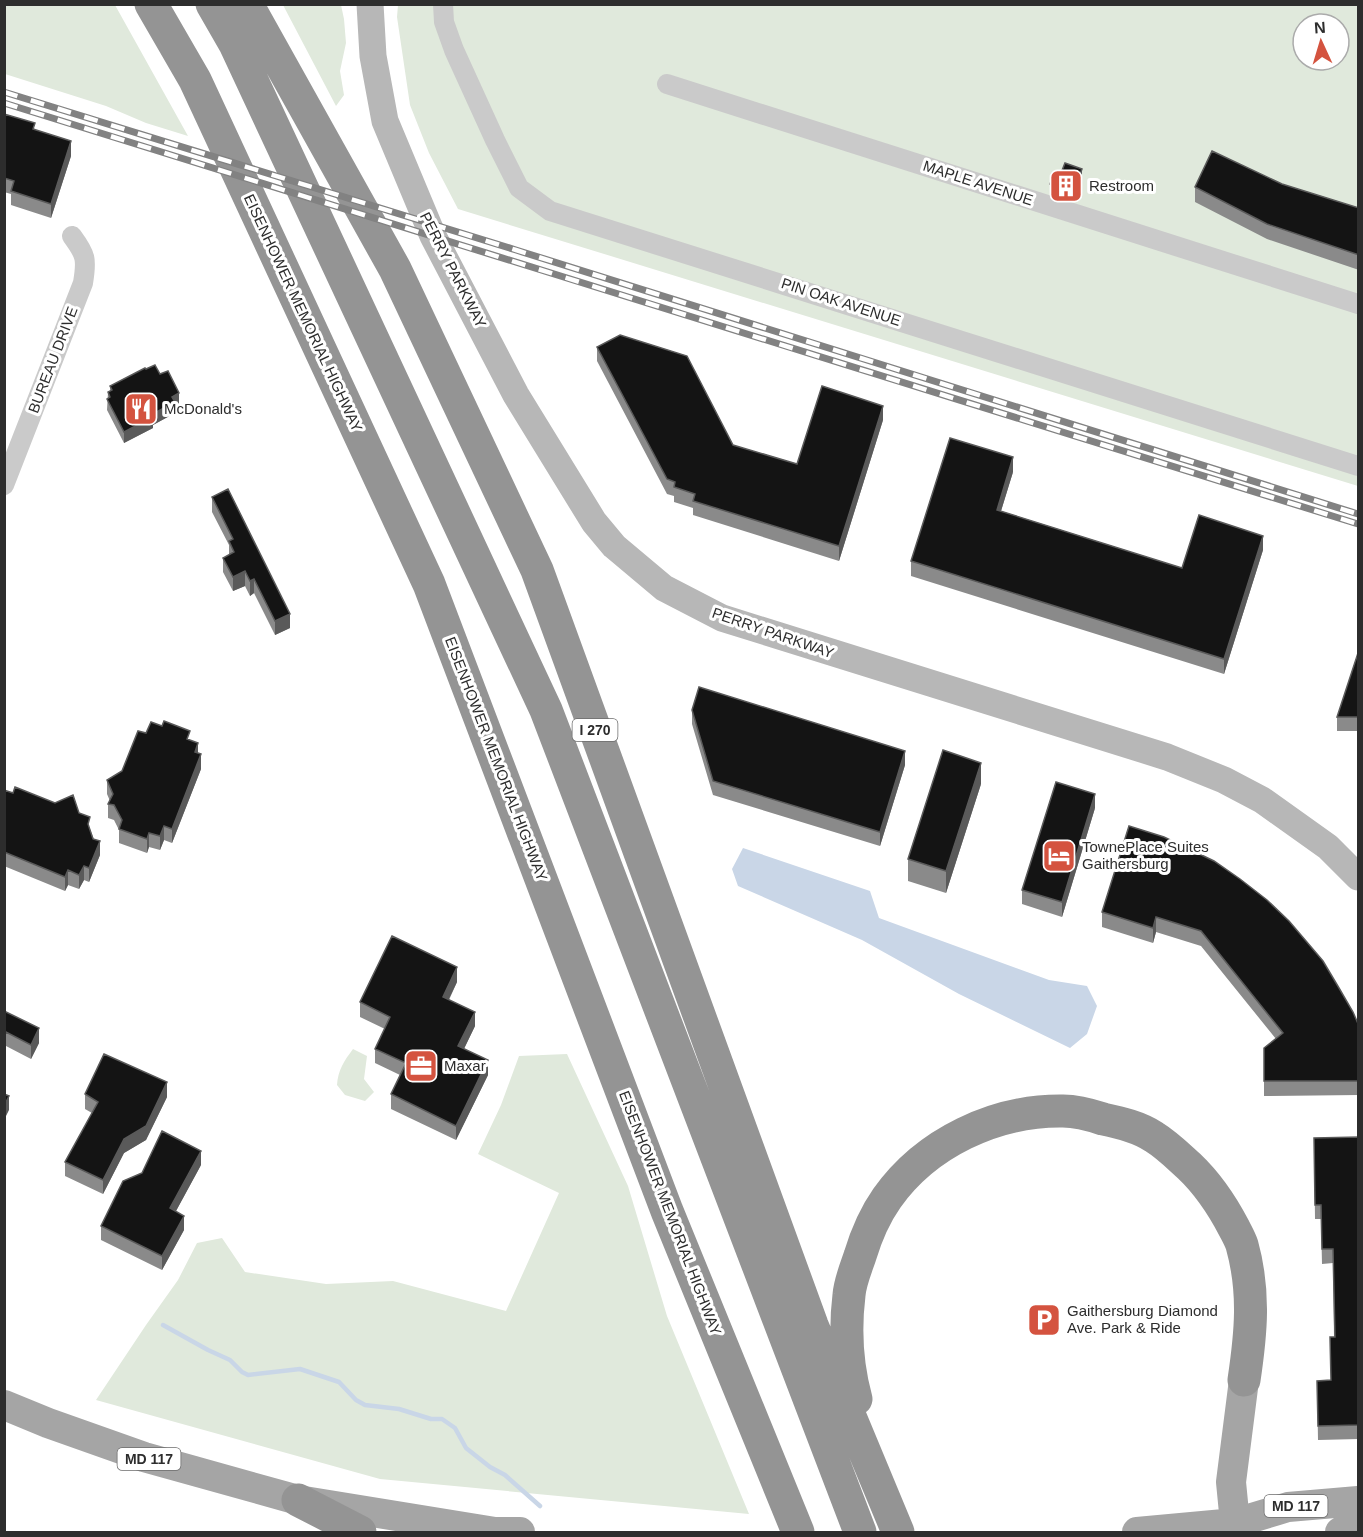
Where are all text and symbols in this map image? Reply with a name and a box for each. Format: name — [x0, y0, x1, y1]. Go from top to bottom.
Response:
north arrow — [1291, 12, 1351, 72]
text: N — [1314, 19, 1326, 36]
street label: MAPLE AVENUE — [921, 157, 1035, 208]
building icon: Restroom — [1048, 168, 1084, 204]
place label: Restroom — [1089, 177, 1154, 194]
street label: EISENHOWER MEMORIAL HIGHWAY — [241, 191, 366, 434]
street label: PERRY PARKWAY — [417, 209, 490, 330]
street label: PIN OAK AVENUE — [779, 274, 903, 329]
street label: BUREAU DRIVE — [24, 304, 81, 415]
restaurant icon: McDonald's — [123, 391, 159, 427]
place label: McDonald's — [164, 400, 242, 417]
street label: PERRY PARKWAY — [710, 604, 836, 661]
street label: EISENHOWER MEMORIAL HIGHWAY — [442, 634, 551, 883]
road number: I 270 — [572, 719, 618, 741]
hotel icon: TownePlace Suites Gaithersburg — [1041, 838, 1077, 874]
place label: TownePlace Suites Gaithersburg — [1082, 838, 1209, 872]
office icon: Maxar — [403, 1048, 439, 1084]
place label: Maxar — [444, 1057, 486, 1074]
street label: EISENHOWER MEMORIAL HIGHWAY — [616, 1088, 725, 1337]
parking icon: Gaithersburg Diamond Ave. Park & Ride — [1026, 1302, 1062, 1338]
place label: Gaithersburg Diamond Ave. Park & Ride — [1067, 1302, 1218, 1336]
road number: MD 117 — [118, 1448, 180, 1470]
road number: MD 117 — [1264, 1495, 1328, 1517]

